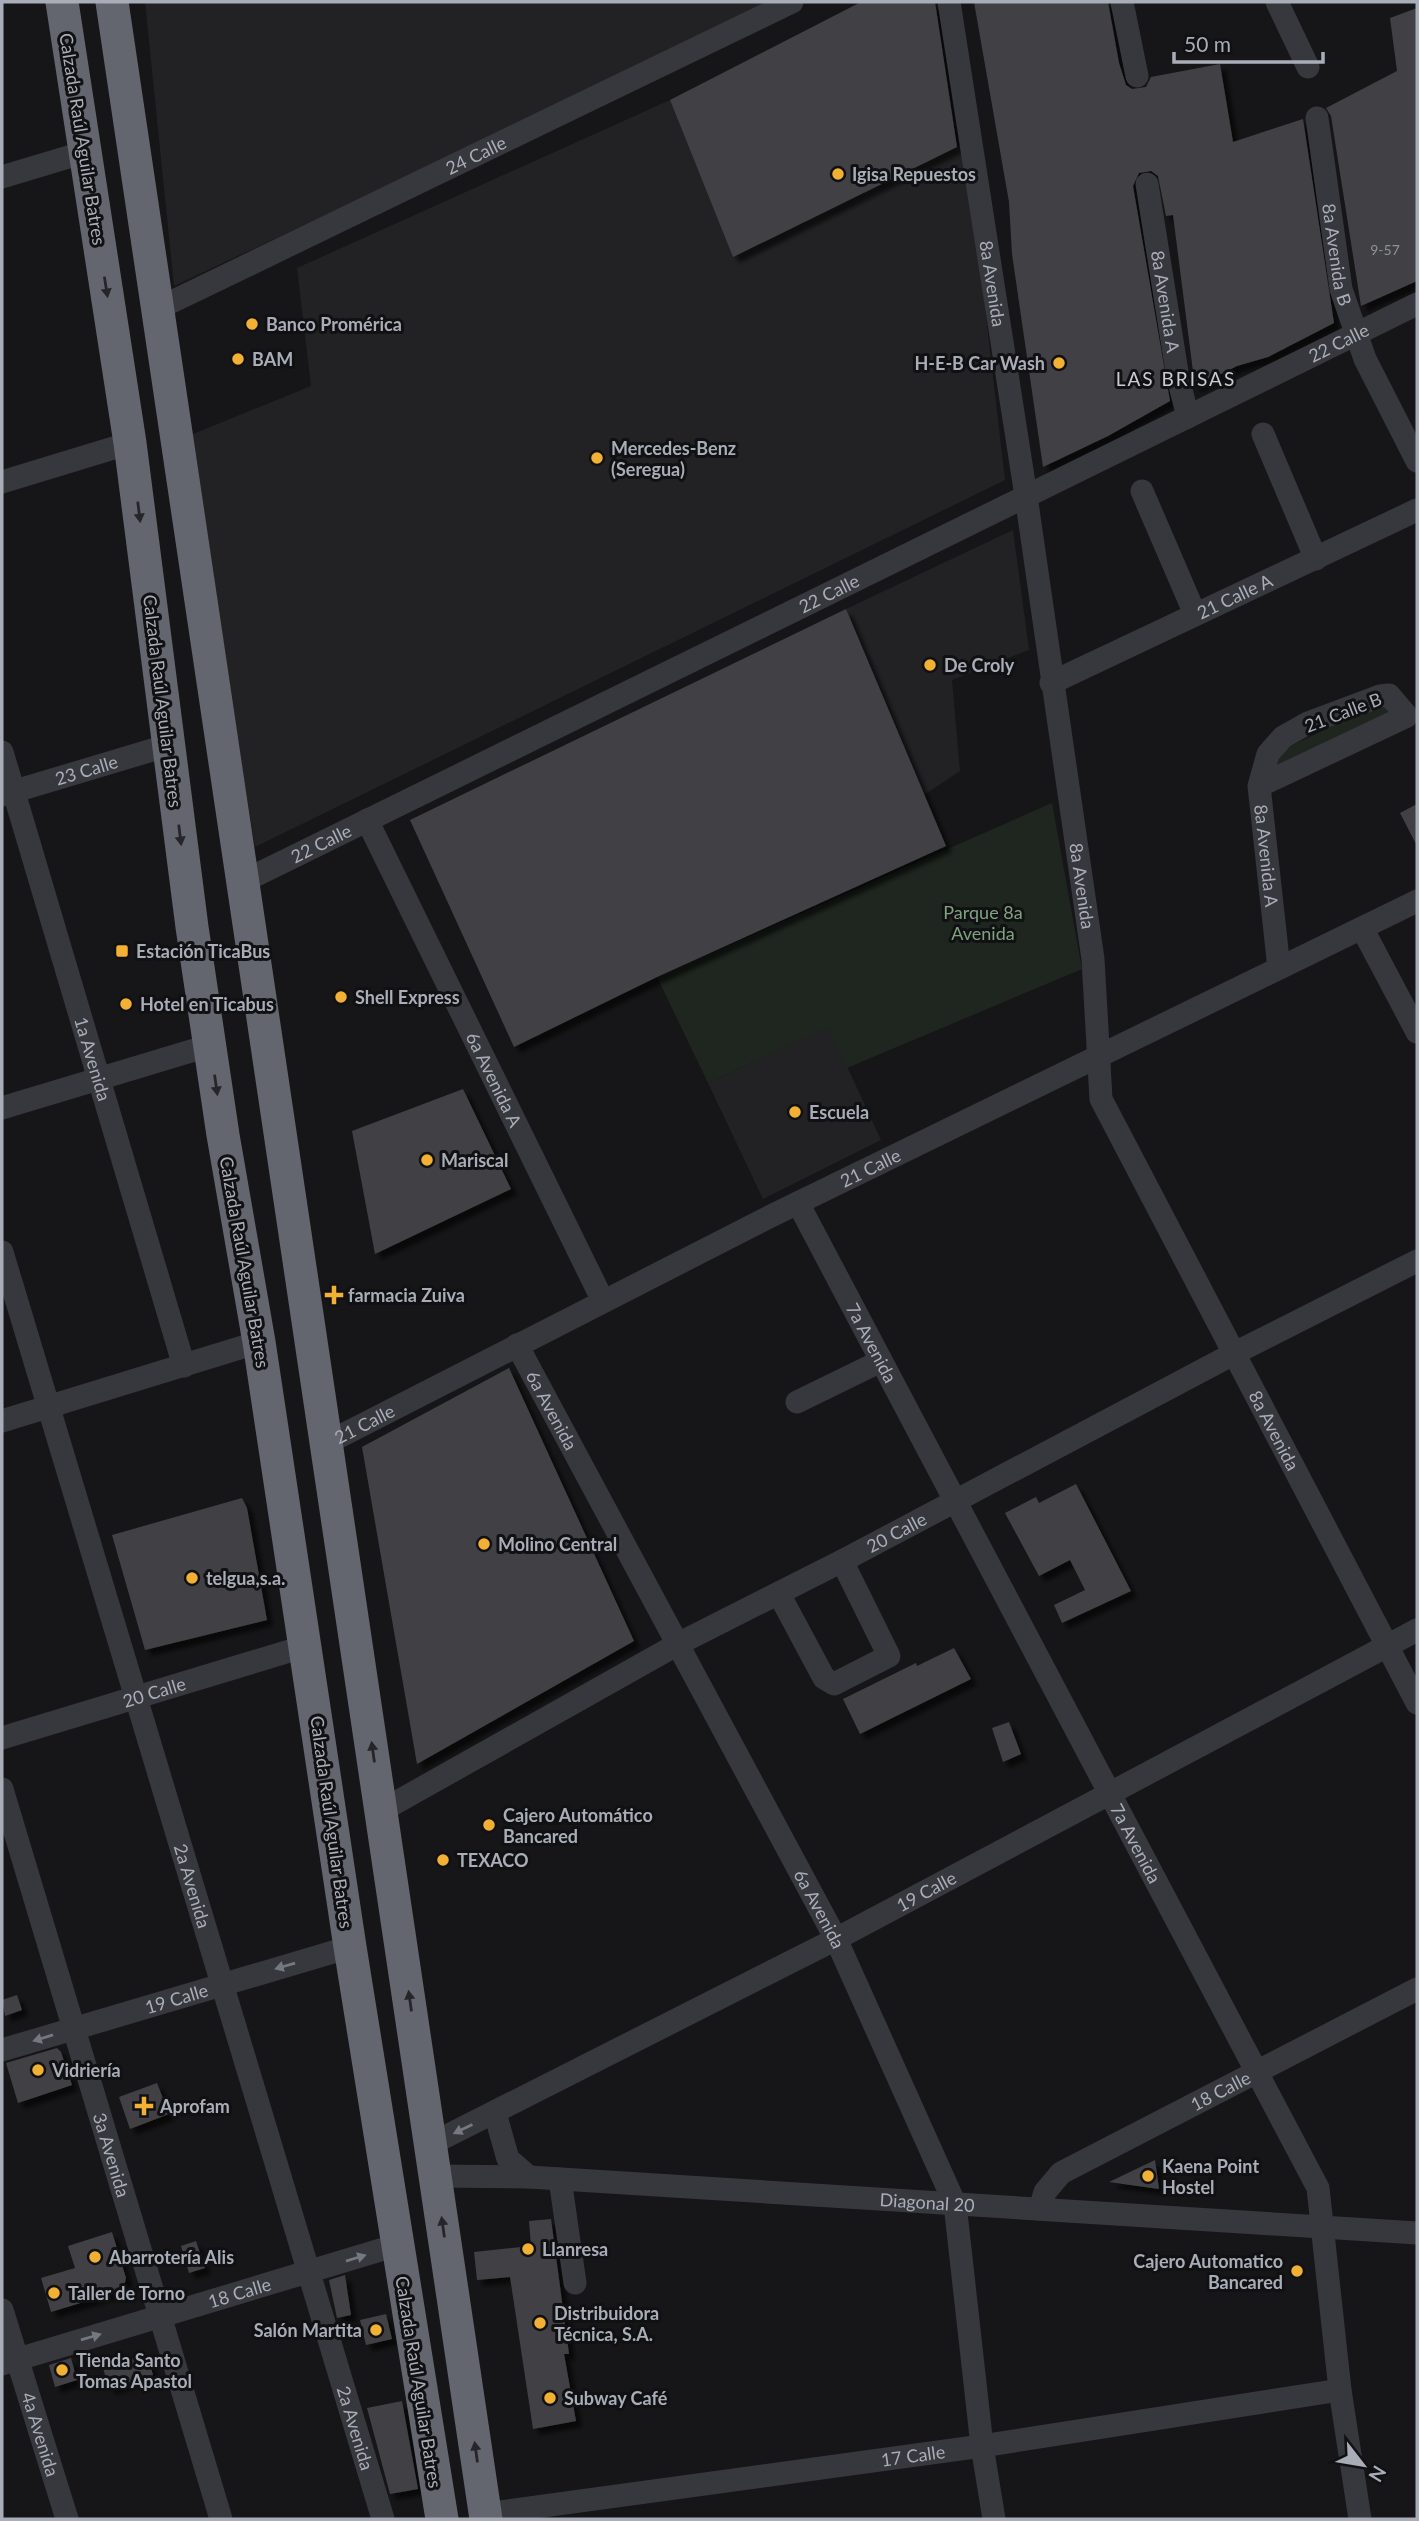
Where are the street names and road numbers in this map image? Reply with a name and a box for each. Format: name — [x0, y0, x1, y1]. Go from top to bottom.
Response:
street label: Calzada Raúl Aguilar Batres — [55, 31, 111, 247]
street label: 24 Calle — [442, 131, 510, 179]
street label: 8a Avenida B — [1318, 202, 1357, 309]
street label: 8a Avenida — [975, 239, 1010, 328]
street label: 8a Avenida A — [1147, 249, 1185, 355]
street label: 22 Calle — [1305, 318, 1372, 367]
street label: 22 Calle — [795, 569, 863, 617]
street label: 21 Calle A — [1193, 569, 1276, 623]
street label: Calzada Raúl Aguilar Batres — [139, 593, 187, 809]
street label: 21 Calle B — [1301, 687, 1385, 737]
street label: 23 Calle — [52, 750, 120, 790]
street label: 8a Avenida A — [1250, 803, 1283, 909]
street label: 22 Calle — [287, 819, 355, 867]
street label: 8a Avenida — [1065, 841, 1100, 931]
street label: 1a Avenida — [70, 1014, 116, 1104]
street label: 6a Avenida A — [462, 1028, 527, 1131]
street label: 21 Calle — [836, 1144, 904, 1192]
street label: Calzada Raúl Aguilar Batres — [216, 1154, 274, 1370]
street label: 7a Avenida — [842, 1299, 902, 1386]
street label: 6a Avenida — [522, 1367, 582, 1454]
street label: 8a Avenida — [1244, 1387, 1304, 1474]
street label: 21 Calle — [331, 1399, 398, 1448]
street label: 20 Calle — [863, 1507, 930, 1557]
street label: 20 Calle — [120, 1672, 188, 1712]
street label: Calzada Raúl Aguilar Batres — [306, 1714, 358, 1930]
street label: 7a Avenida — [1106, 1800, 1166, 1887]
street label: 2a Avenida — [170, 1841, 216, 1931]
street label: 6a Avenida — [790, 1865, 850, 1952]
street label: 19 Calle — [892, 1866, 960, 1916]
street label: 19 Calle — [142, 1979, 211, 2018]
street label: 18 Calle — [1187, 2066, 1254, 2115]
street label: 3a Avenida — [89, 2110, 135, 2200]
street label: Diagonal 20 — [879, 2188, 975, 2216]
street label: 18 Calle — [205, 2273, 274, 2312]
street label: Calzada Raúl Aguilar Batres — [391, 2274, 447, 2490]
street label: 2a Avenida — [333, 2383, 379, 2473]
street label: 4a Avenida — [17, 2389, 64, 2479]
street label: 17 Calle — [880, 2440, 946, 2471]

